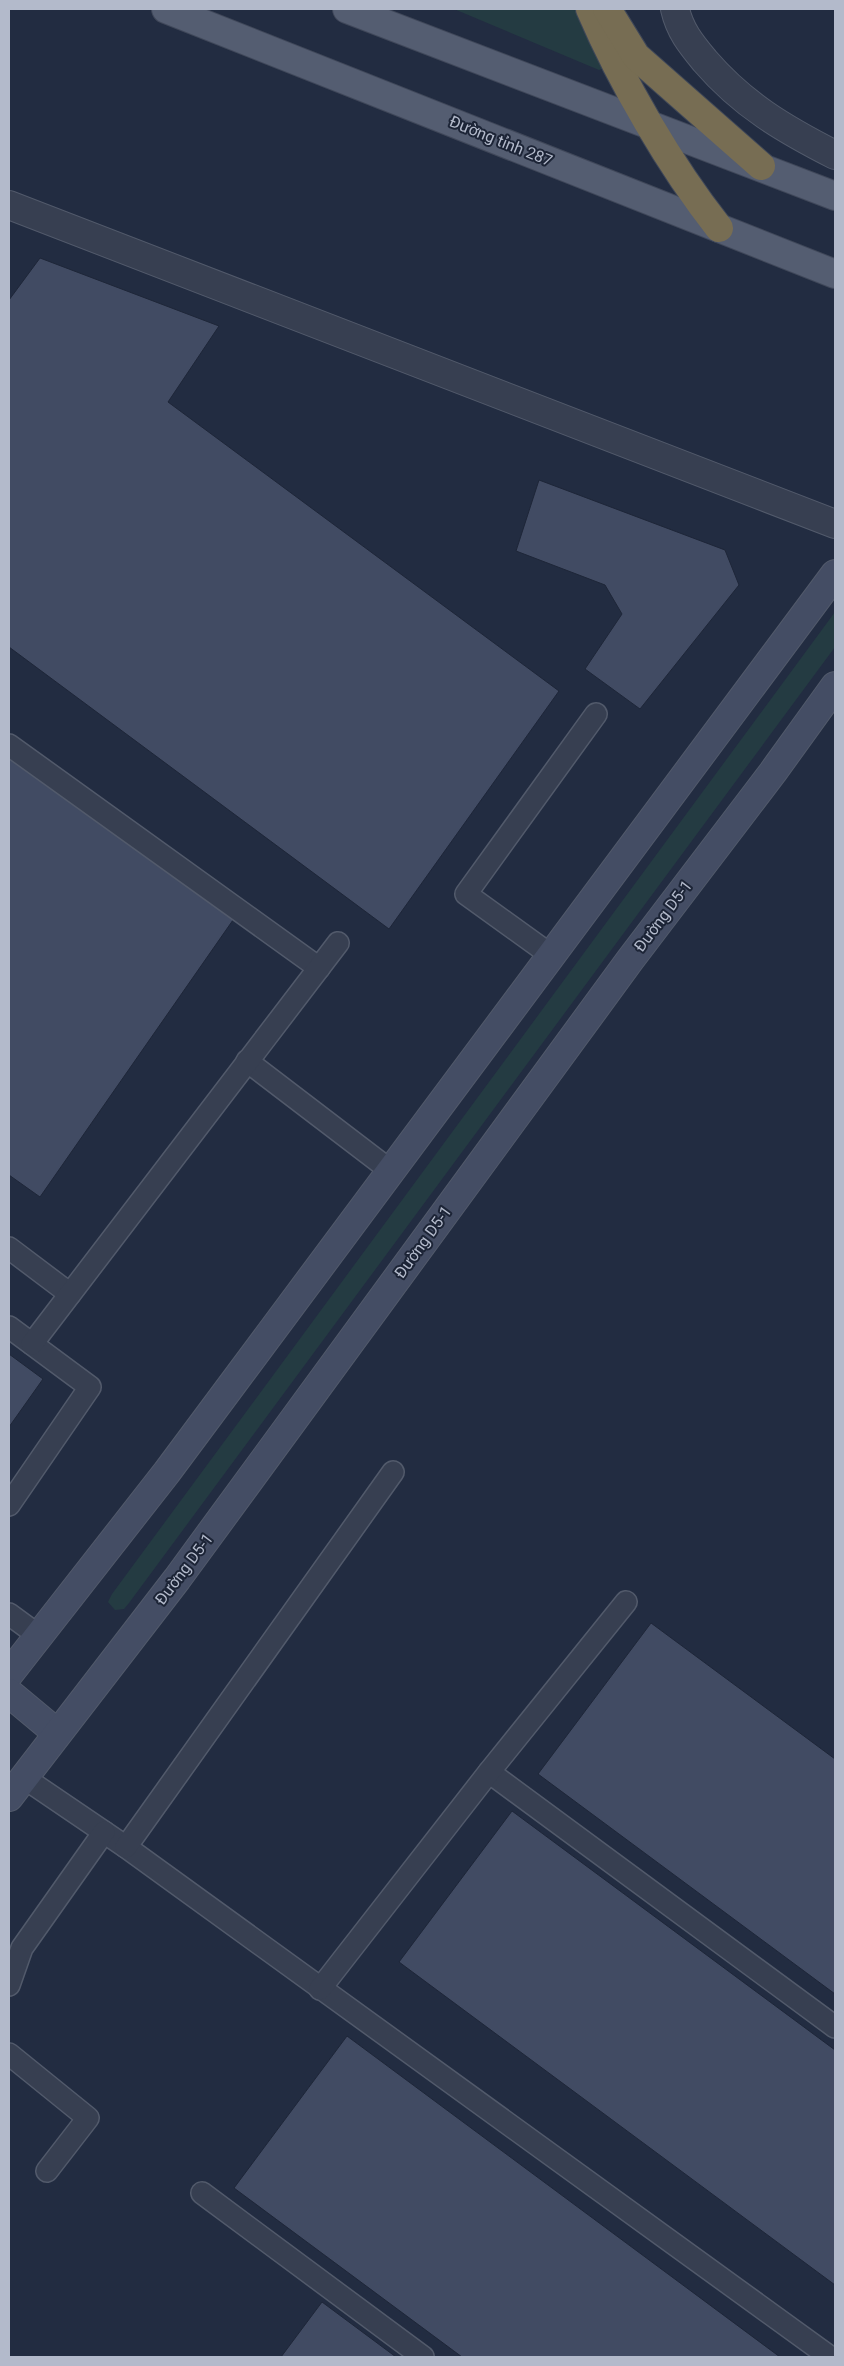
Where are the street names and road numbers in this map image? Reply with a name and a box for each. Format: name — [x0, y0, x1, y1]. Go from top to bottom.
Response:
street label: Đường tỉnh 287 — [447, 112, 555, 170]
street label: Đường D5-1 — [630, 877, 696, 955]
street label: Đường D5-1 — [390, 1202, 456, 1282]
street label: Đường D5-1 — [151, 1530, 217, 1608]

